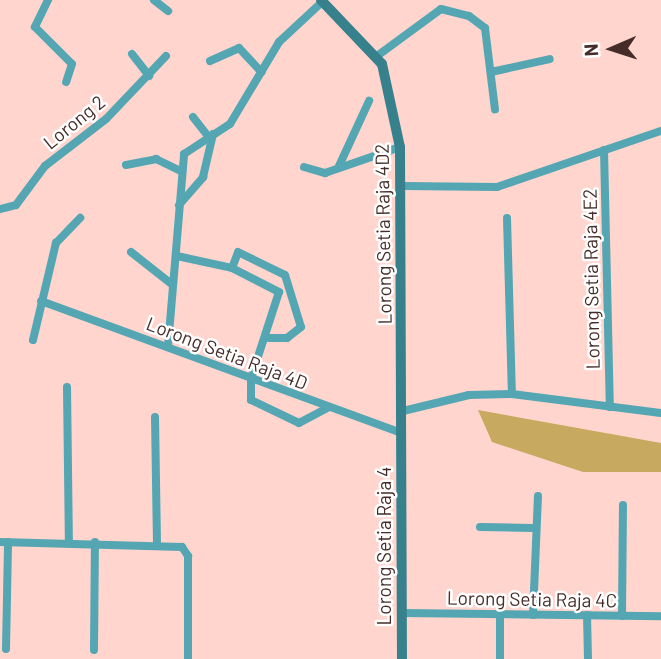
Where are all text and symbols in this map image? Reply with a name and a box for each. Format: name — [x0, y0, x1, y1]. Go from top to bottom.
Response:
north arrow — [577, 14, 647, 84]
text: N — [579, 43, 602, 57]
street label: Lorong 2 — [39, 90, 109, 154]
street label: Lorong Setia Raja 4D2 — [370, 143, 396, 325]
street label: Lorong Setia Raja 4E2 — [578, 189, 604, 369]
street label: Lorong Setia Raja 4D — [143, 312, 311, 394]
street label: Lorong Setia Raja 4 — [373, 467, 395, 625]
street label: Lorong Setia Raja 4C — [447, 586, 617, 612]

